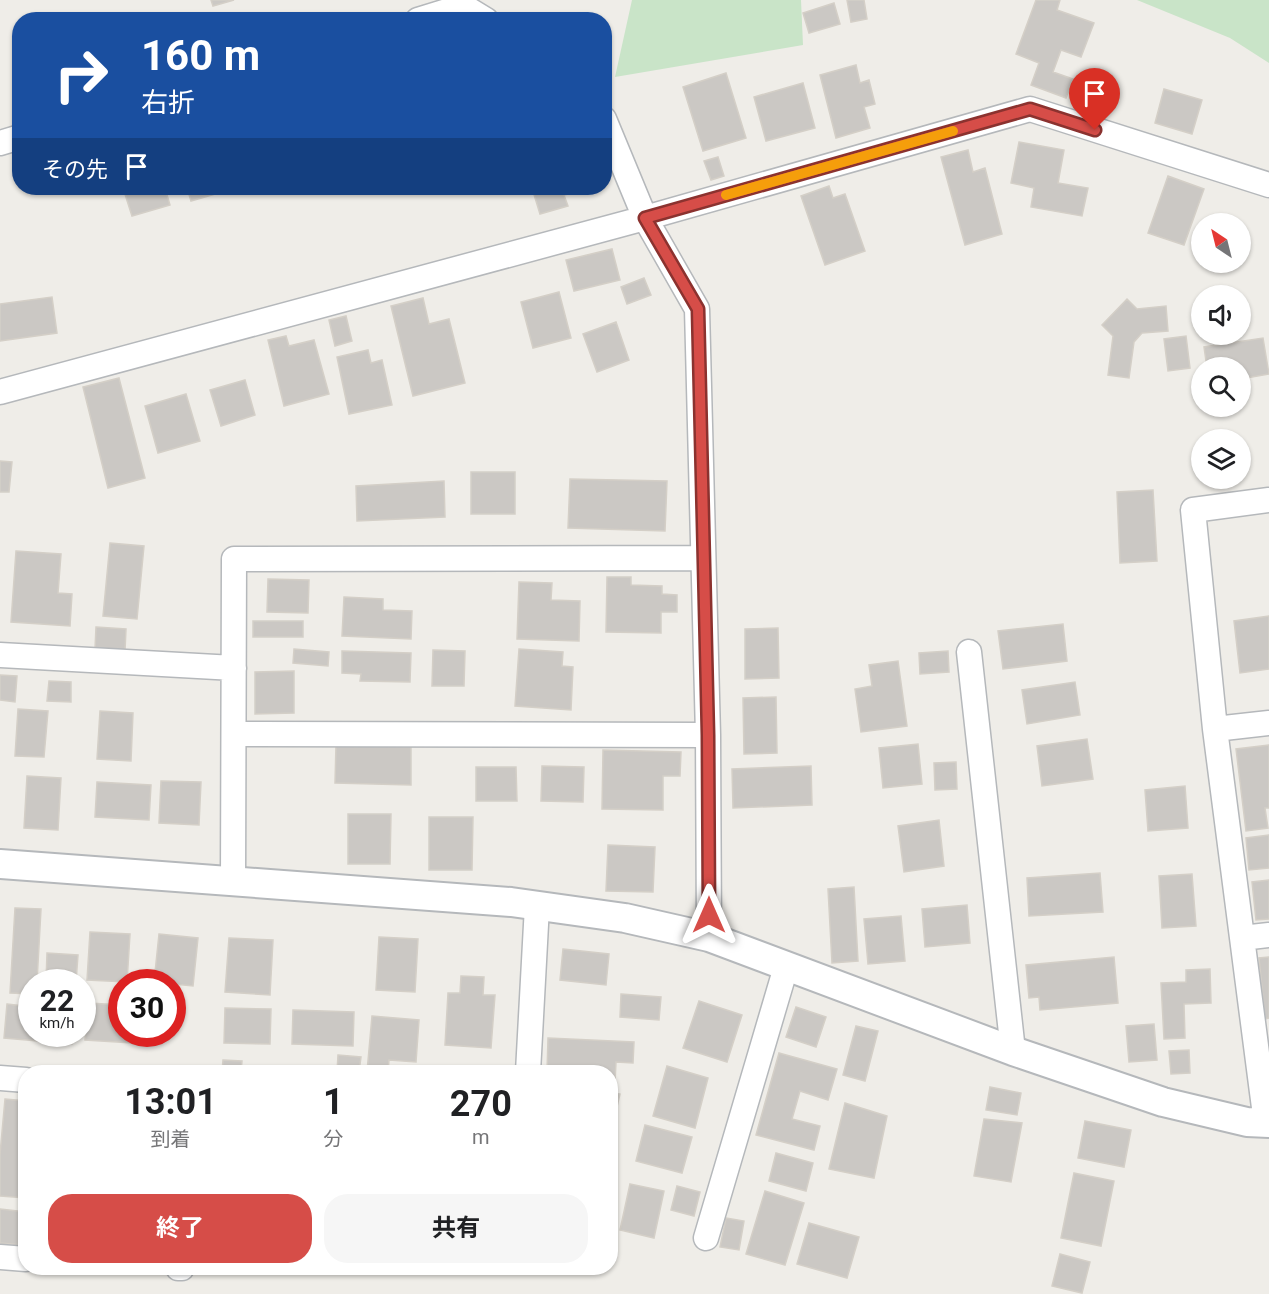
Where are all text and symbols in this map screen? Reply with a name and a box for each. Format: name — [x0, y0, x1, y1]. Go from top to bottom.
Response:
text: 160 m — [141, 31, 260, 80]
icon: right — [42, 36, 120, 114]
pin — [1069, 68, 1120, 130]
icon: arrive — [1078, 77, 1111, 110]
text: 右折 — [141, 87, 195, 119]
icon: arrive — [120, 150, 153, 183]
text: その先 — [42, 157, 108, 182]
north arrow — [1191, 213, 1251, 273]
map controls — [1191, 213, 1251, 489]
button: sound — [1191, 285, 1251, 345]
button: search — [1191, 357, 1251, 417]
button: layers — [1191, 429, 1251, 489]
position arrow — [677, 883, 741, 947]
speed limit sign: 30 — [108, 969, 186, 1047]
text: 22 — [40, 983, 74, 1018]
text: km/h — [39, 1014, 75, 1032]
text: 13:01 — [124, 1081, 217, 1123]
text: 1 — [323, 1081, 344, 1123]
text: 270 — [450, 1083, 512, 1125]
text: m — [472, 1125, 490, 1149]
text: 到着 — [151, 1127, 191, 1151]
text: 分 — [323, 1127, 343, 1151]
button: 終了 — [48, 1194, 312, 1263]
button: 共有 — [324, 1194, 588, 1263]

